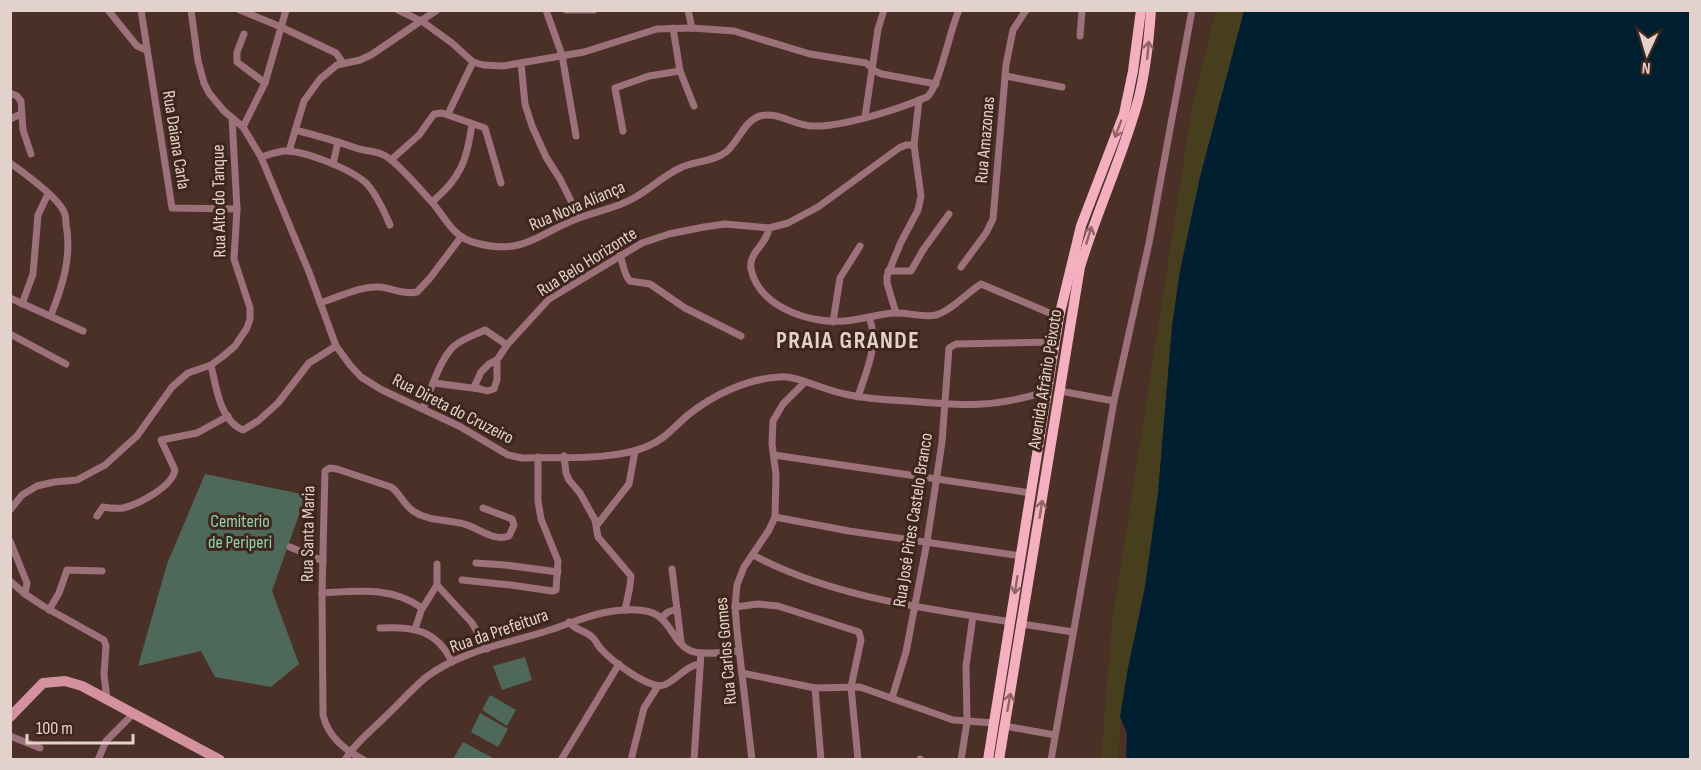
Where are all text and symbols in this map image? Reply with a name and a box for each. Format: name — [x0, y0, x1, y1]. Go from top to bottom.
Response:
north arrow — [1617, 24, 1677, 84]
one-way arrow — [1143, 40, 1154, 60]
text: N — [1641, 58, 1651, 77]
street label: Rua Daiana Carla — [158, 89, 194, 191]
street label: Rua Amazonas — [971, 96, 999, 184]
one-way arrow — [1111, 120, 1122, 138]
street label: Rua Alto do Tanque — [208, 144, 230, 258]
street label: Rua Nova Aliança — [526, 176, 628, 236]
street label: Rua Belo Horizonte — [533, 223, 641, 301]
one-way arrow — [1085, 226, 1096, 245]
street label: Avenida Afrânio Peixoto — [1023, 308, 1066, 451]
district label: PRAIA GRANDE — [776, 326, 920, 355]
street label: Rua Direta do Cruzeiro — [389, 369, 517, 449]
street label: Rua José Pires Castelo Branco — [889, 431, 937, 609]
street label: Rua Santa Maria — [297, 486, 319, 582]
one-way arrow — [1035, 500, 1046, 520]
park label: Cemiterio de Periperi — [208, 511, 272, 553]
one-way arrow — [1011, 574, 1022, 594]
street label: Rua Carlos Gomes — [711, 596, 741, 706]
street label: Rua da Prefeitura — [447, 604, 551, 658]
one-way arrow — [1003, 692, 1014, 712]
scale bar — [27, 707, 134, 745]
text: 100 m — [36, 718, 73, 739]

